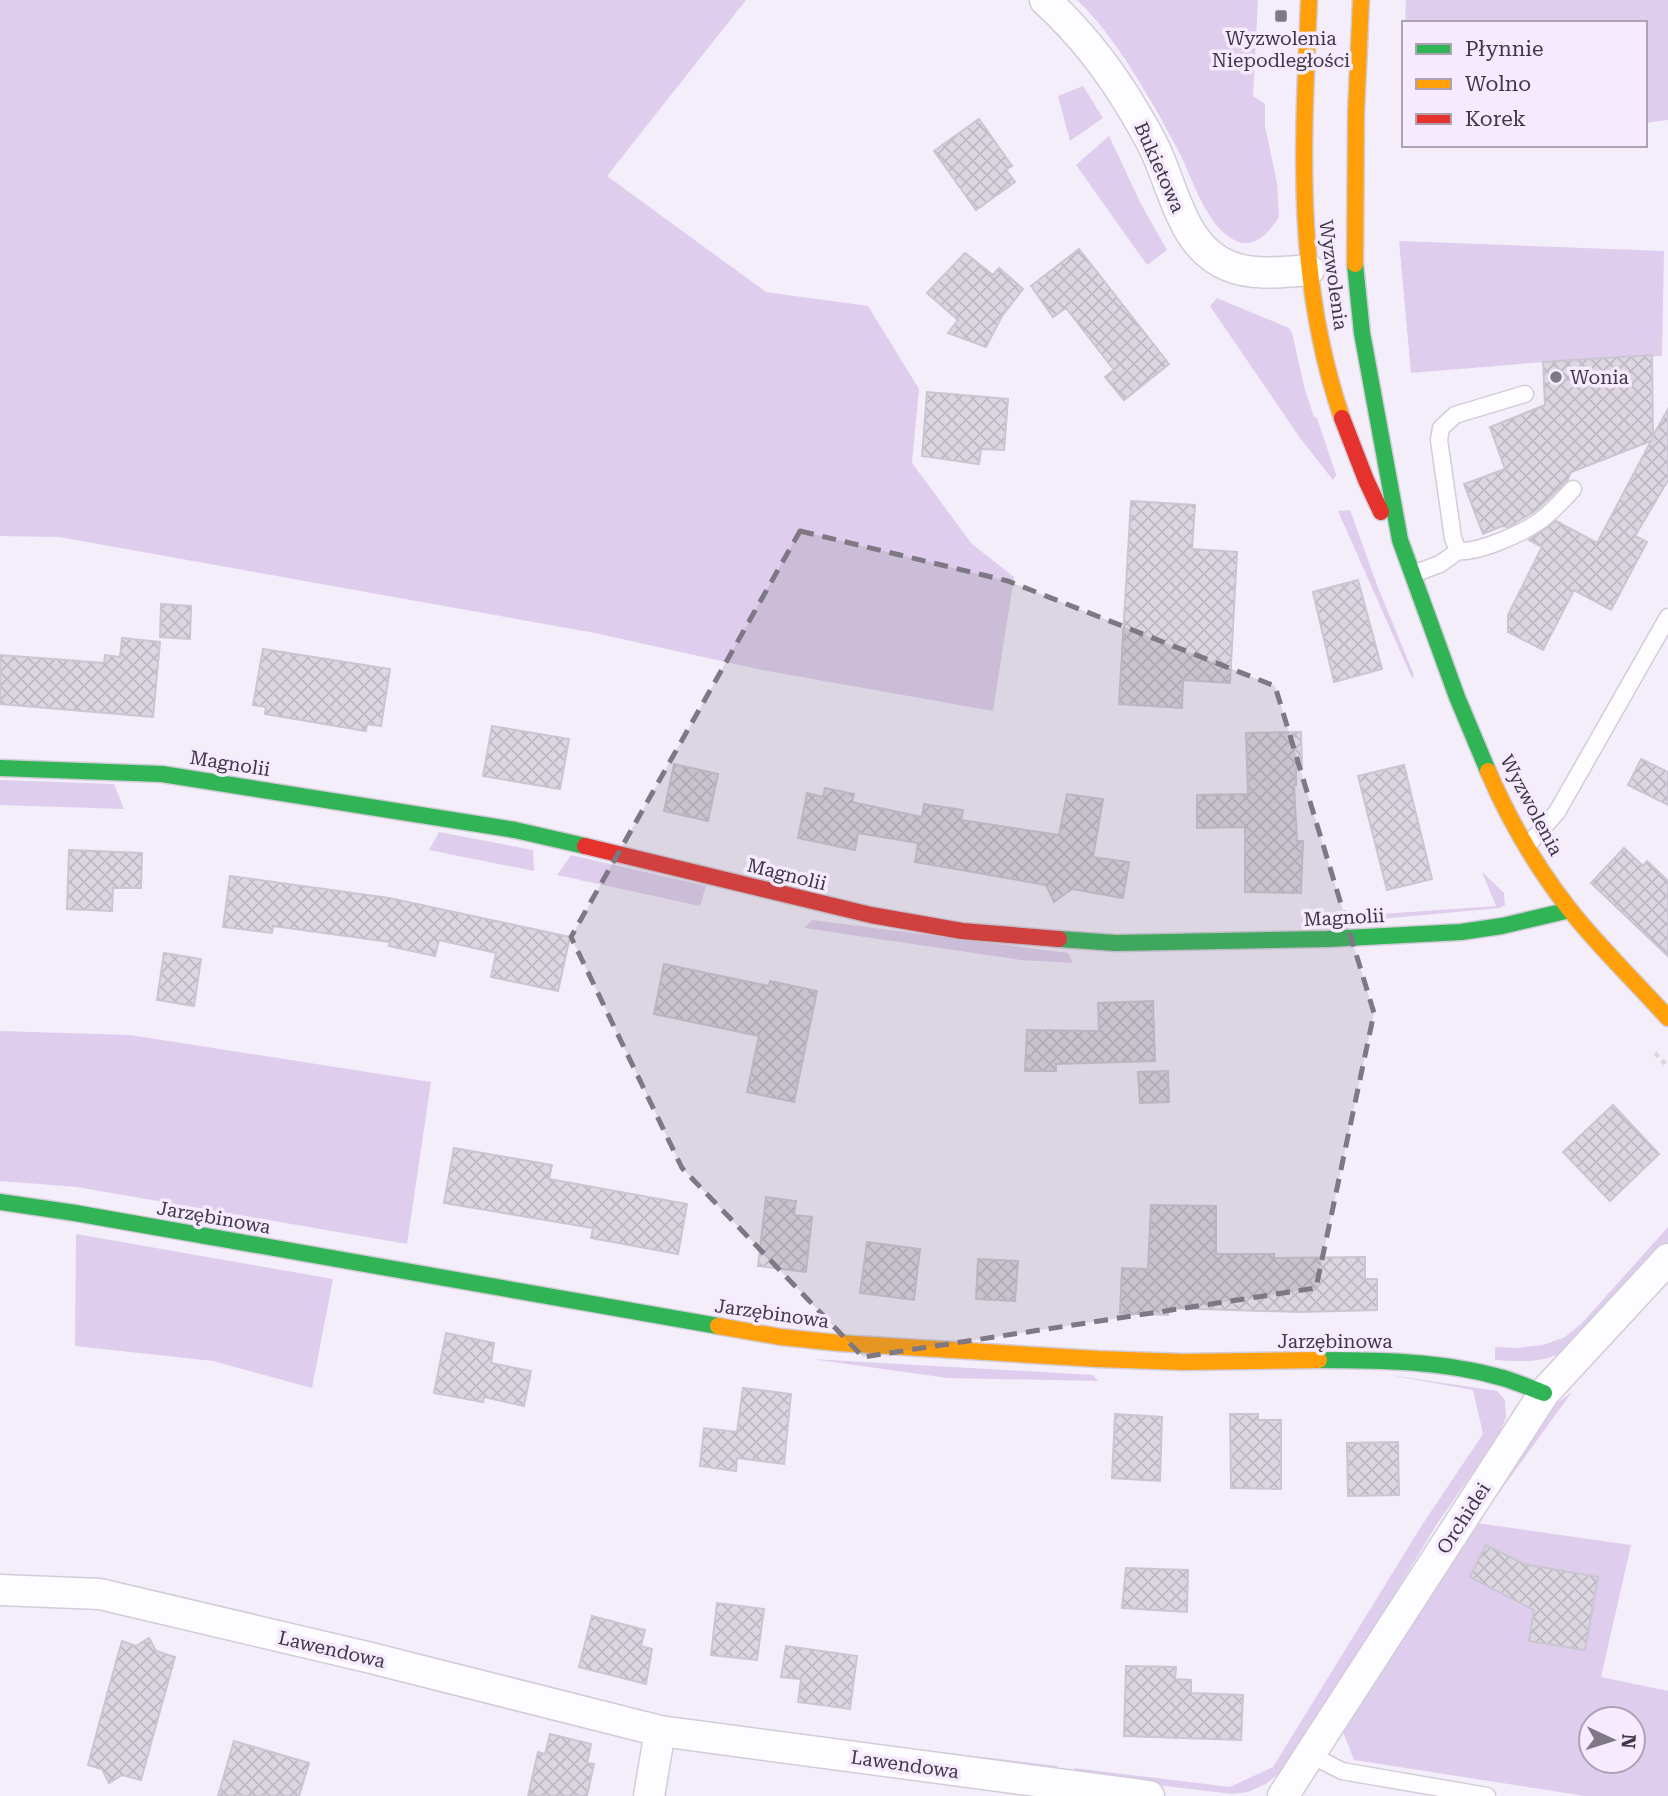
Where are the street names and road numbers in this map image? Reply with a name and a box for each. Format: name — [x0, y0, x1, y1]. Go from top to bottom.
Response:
street label: Bukietowa — [1129, 118, 1190, 217]
street label: Wyzwolenia — [1314, 218, 1353, 332]
street label: Magnolii — [188, 746, 272, 781]
street label: Wyzwolenia — [1495, 751, 1568, 860]
street label: Magnolii — [745, 854, 829, 895]
street label: Magnolii — [1303, 904, 1385, 931]
street label: Jarzębinowa — [155, 1196, 273, 1239]
street label: Jarzębinowa — [713, 1294, 831, 1333]
street label: Jarzębinowa — [1277, 1330, 1393, 1353]
street label: Orchidei — [1432, 1478, 1495, 1558]
street label: Lawendowa — [276, 1626, 388, 1673]
street label: Lawendowa — [849, 1746, 961, 1784]

